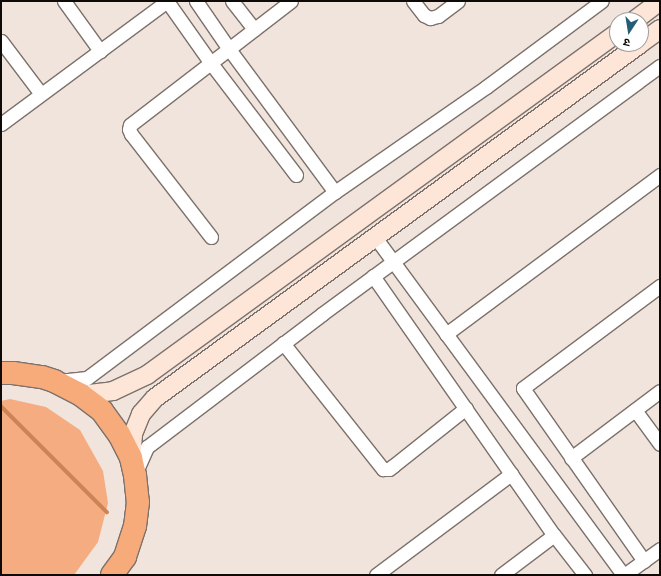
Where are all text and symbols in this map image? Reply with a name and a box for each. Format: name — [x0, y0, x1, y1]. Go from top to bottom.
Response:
north arrow — [609, 12, 649, 52]
text: उ — [622, 35, 631, 50]

